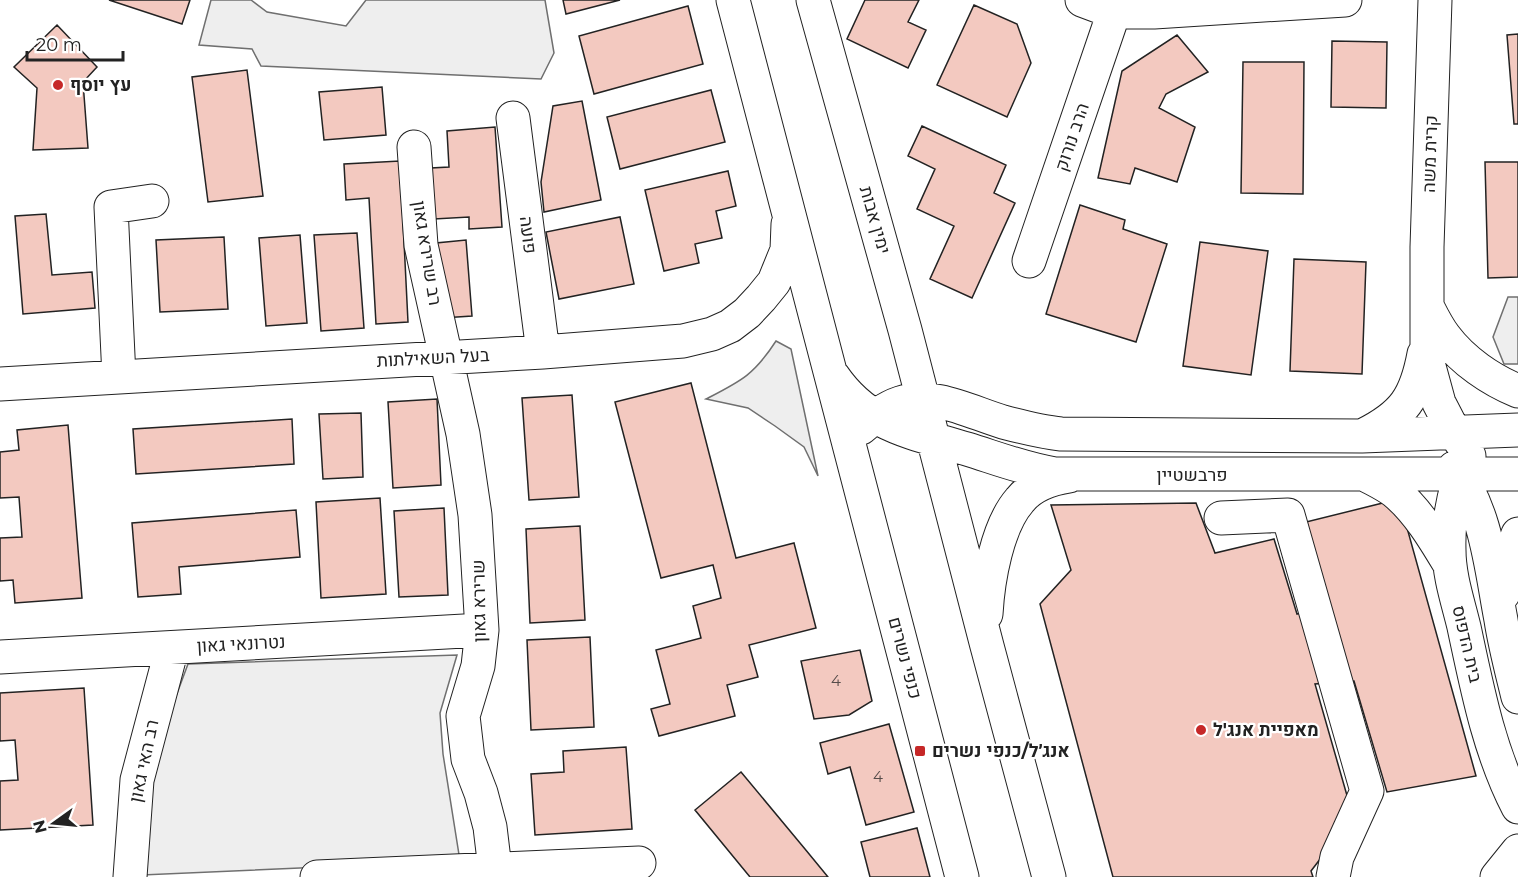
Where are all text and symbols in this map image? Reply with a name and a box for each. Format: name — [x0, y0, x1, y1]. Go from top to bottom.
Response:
scale bar — [27, 24, 123, 62]
text: 20 m — [36, 34, 82, 56]
place label: עץ יוסף — [70, 74, 131, 96]
marker: עץ יוסף — [51, 78, 65, 92]
street label: הרב נורוק — [1050, 100, 1094, 174]
street label: קרית משה — [1418, 115, 1442, 193]
street label: ימין אבות — [855, 183, 895, 257]
street label: רב שרירא גאון — [408, 199, 446, 307]
street label: פועה — [515, 215, 541, 255]
street label: בעל השאילתות — [376, 344, 490, 372]
street label: פרבשטיין — [1156, 464, 1228, 486]
street label: שרירא גאון — [467, 559, 491, 643]
street label: בית הדפוס — [1447, 603, 1487, 685]
street label: כנפי נשרים — [883, 615, 927, 701]
street label: נטרונאי גאון — [196, 631, 286, 657]
house number: 4 — [831, 671, 841, 690]
street label: רב האי גאון — [124, 717, 164, 805]
place label: מאפיית אנג'ל — [1213, 719, 1319, 741]
marker: מאפיית אנג'ל — [1194, 723, 1208, 737]
place label: אנג׳ל/כנפי נשרים — [932, 740, 1069, 762]
marker: אנג׳ל/כנפי נשרים — [913, 744, 927, 758]
house number: 4 — [873, 767, 883, 786]
north arrow — [24, 793, 84, 853]
text: N — [29, 818, 51, 835]

